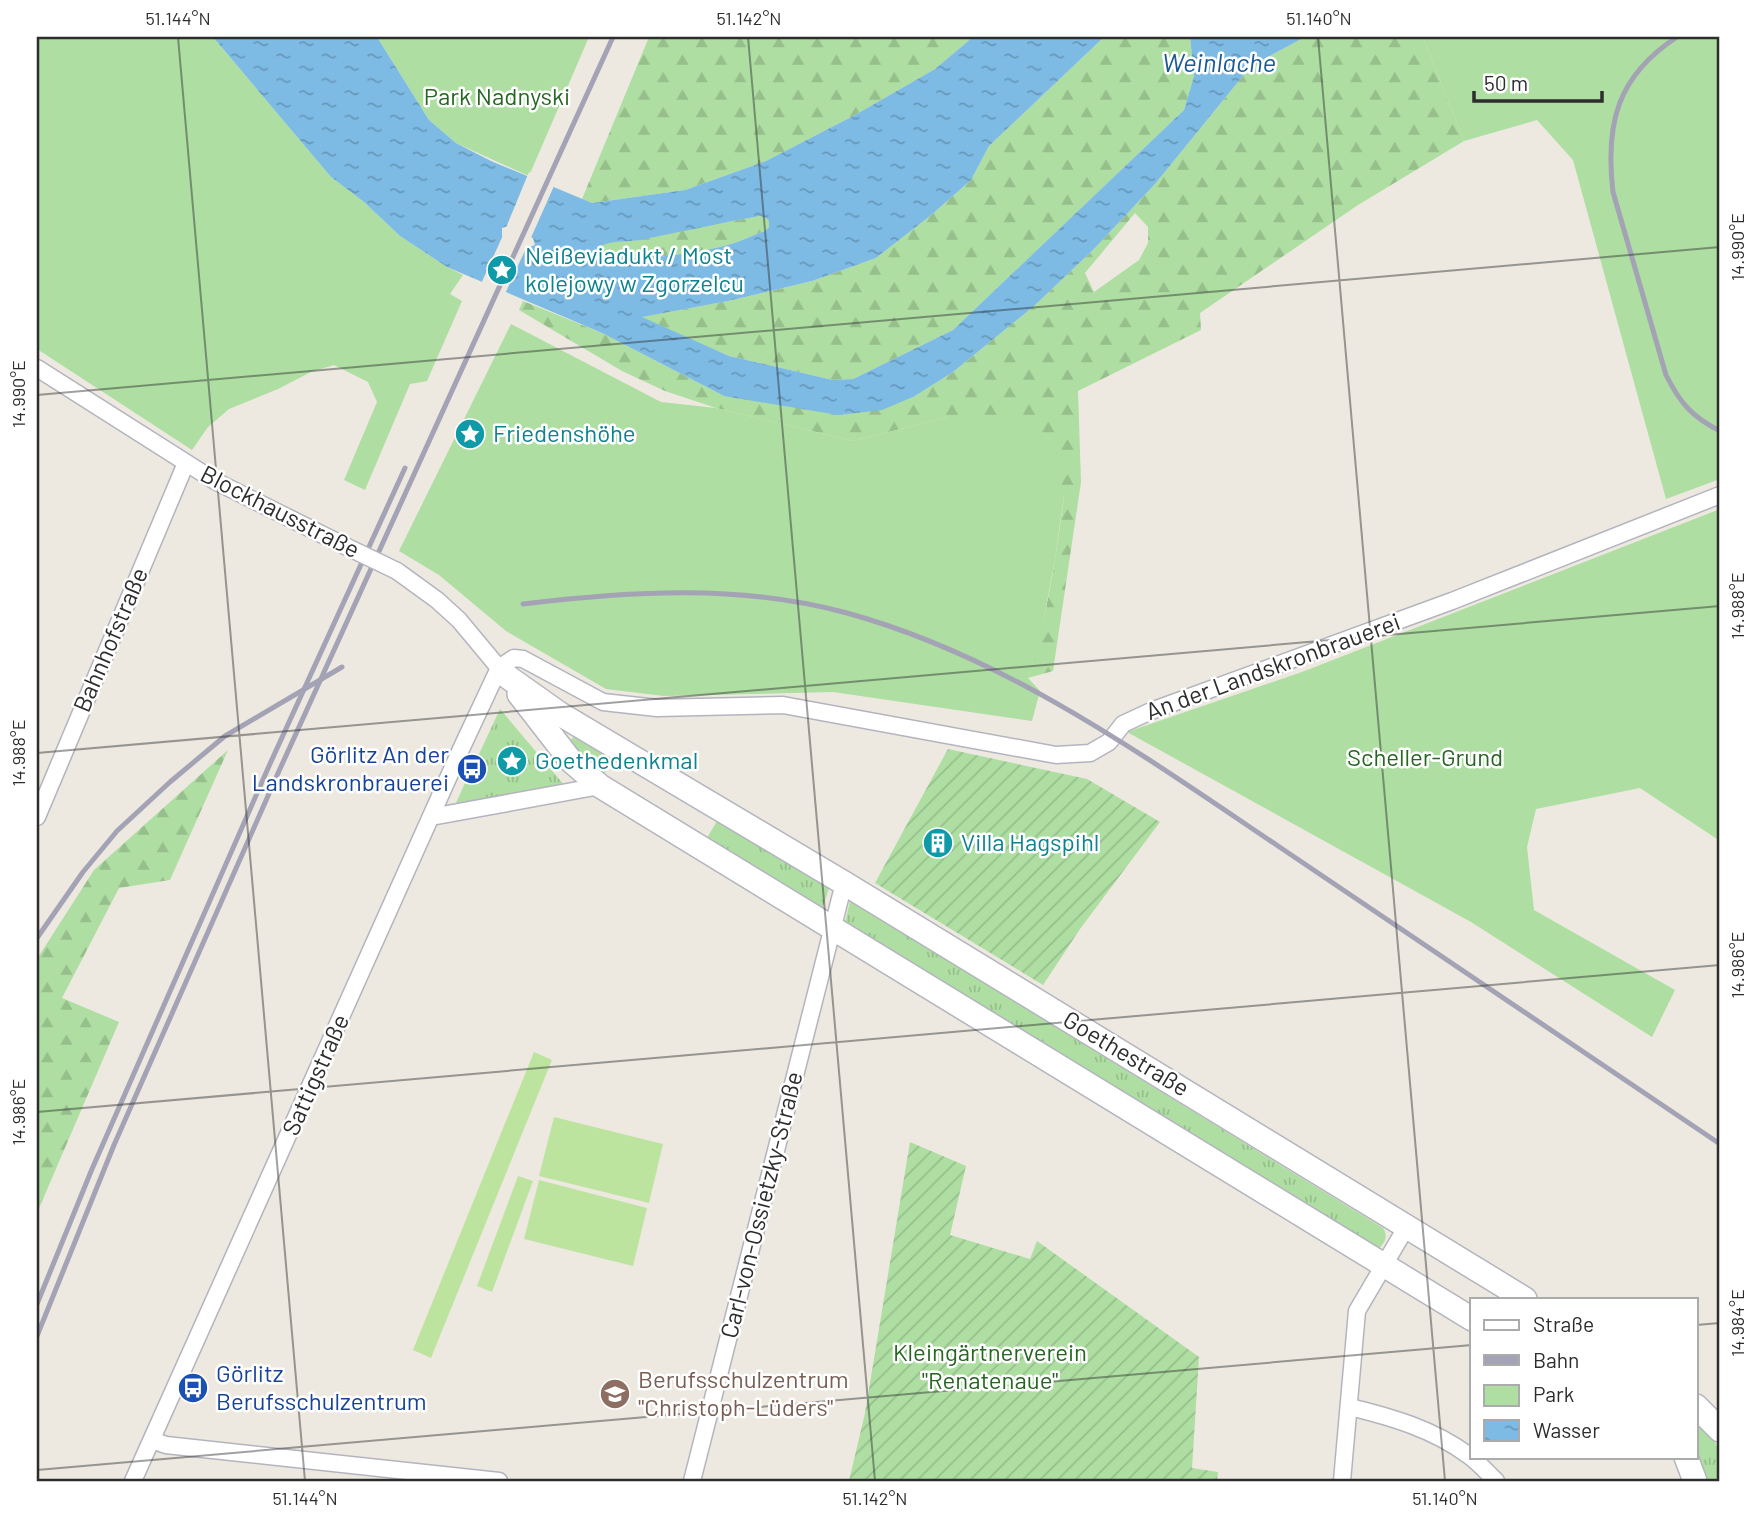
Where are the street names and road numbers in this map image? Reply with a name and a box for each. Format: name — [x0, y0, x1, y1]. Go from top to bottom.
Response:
street label: Blockhausstraße — [196, 458, 365, 563]
street label: Bahnhofstraße — [66, 563, 153, 716]
street label: An der Landskronbrauerei — [1141, 606, 1404, 725]
street label: Goethestraße — [1059, 1004, 1195, 1102]
street label: Sattigstraße — [275, 1009, 354, 1140]
street label: Carl-von-Ossietzky-Straße — [713, 1068, 808, 1341]

